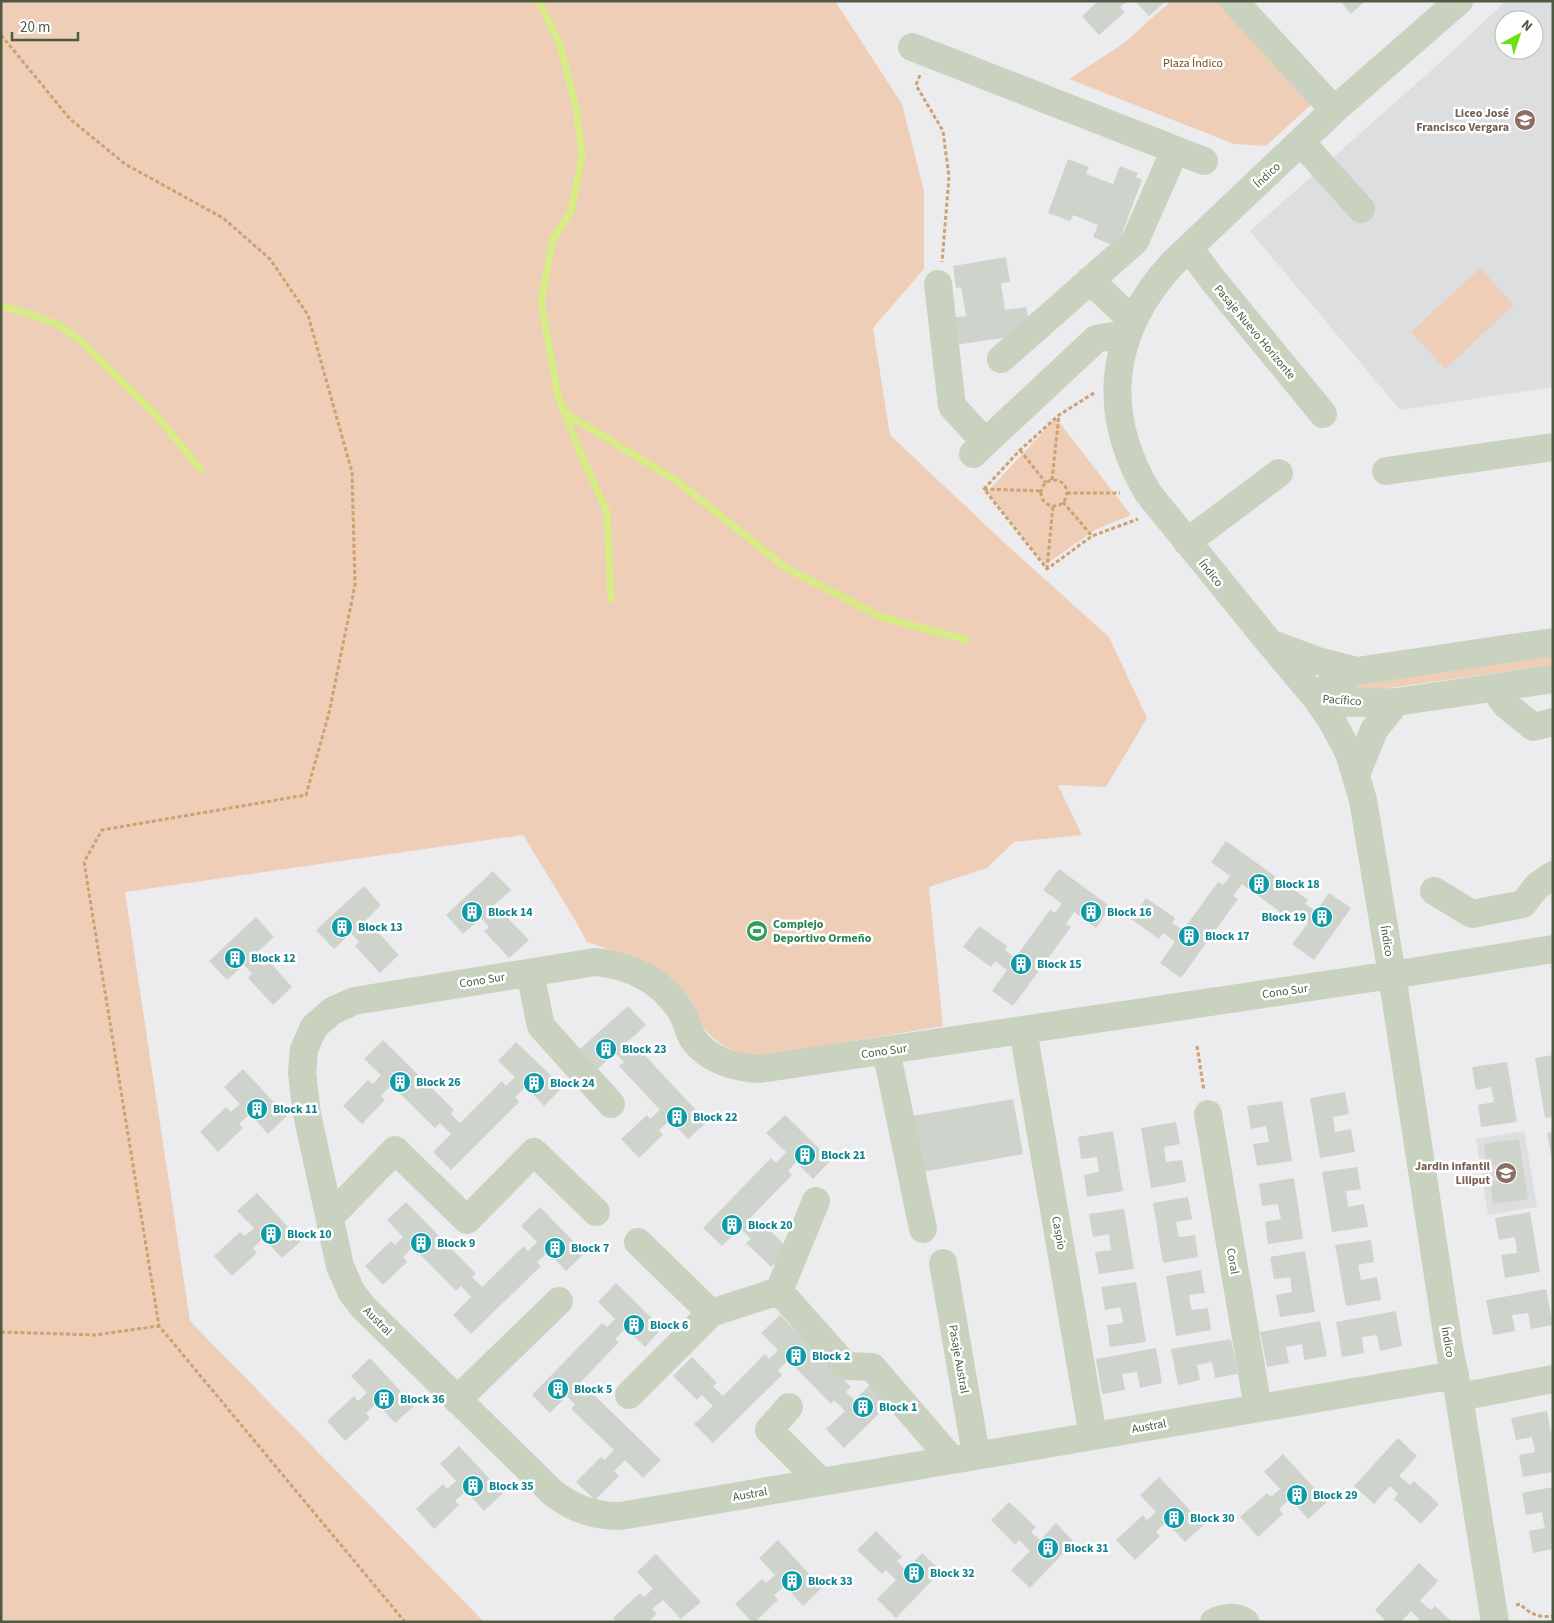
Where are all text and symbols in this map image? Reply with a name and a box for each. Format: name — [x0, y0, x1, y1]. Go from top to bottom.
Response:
scale bar — [12, 10, 79, 42]
north arrow — [1494, 10, 1544, 60]
text: N — [1517, 15, 1537, 36]
text: 20 m — [20, 17, 50, 38]
park label: Plaza Índico — [1163, 55, 1223, 72]
place label: Liceo José Francisco Vergara — [1416, 105, 1509, 136]
school or university icon: Liceo José Francisco Vergara — [1513, 108, 1537, 132]
street label: Índico — [1250, 159, 1284, 192]
street label: Pasaje Nuevo Horizonte — [1210, 281, 1299, 383]
street label: Índico — [1194, 556, 1227, 591]
street label: Pacífico — [1322, 691, 1362, 710]
building icon: Block 18 — [1247, 872, 1271, 896]
place label: Block 18 — [1275, 876, 1320, 893]
building icon: Block 14 — [460, 900, 484, 924]
building icon: Block 16 — [1079, 900, 1103, 924]
place label: Block 14 — [488, 904, 533, 921]
place label: Block 16 — [1107, 904, 1152, 921]
building icon: Block 19 — [1310, 905, 1334, 929]
place label: Block 19 — [1261, 909, 1306, 926]
building icon: Block 13 — [330, 915, 354, 939]
place label: Complejo Deportivo Ormeño — [773, 916, 872, 947]
place label: Block 13 — [358, 919, 403, 936]
sports icon: Complejo Deportivo Ormeño — [745, 919, 769, 943]
building icon: Block 17 — [1177, 924, 1201, 948]
street label: Índico — [1376, 924, 1397, 958]
place label: Block 17 — [1205, 928, 1250, 945]
building icon: Block 12 — [223, 946, 247, 970]
place label: Block 12 — [251, 950, 296, 967]
building icon: Block 15 — [1009, 952, 1033, 976]
place label: Block 15 — [1037, 956, 1082, 973]
street label: Cono Sur — [458, 968, 507, 992]
street label: Cono Sur — [1261, 980, 1310, 1003]
building icon: Block 23 — [594, 1037, 618, 1061]
street label: Cono Sur — [860, 1040, 909, 1063]
place label: Block 23 — [622, 1041, 667, 1058]
building icon: Block 26 — [388, 1070, 412, 1094]
building icon: Block 24 — [522, 1071, 546, 1095]
place label: Block 26 — [416, 1074, 461, 1091]
place label: Block 24 — [550, 1075, 595, 1092]
building icon: Block 11 — [245, 1097, 269, 1121]
place label: Block 11 — [273, 1101, 318, 1118]
building icon: Block 22 — [665, 1105, 689, 1129]
place label: Block 22 — [693, 1109, 738, 1126]
building icon: Block 21 — [793, 1143, 817, 1167]
place label: Block 21 — [821, 1147, 866, 1164]
place label: Jardin infantil Liliput — [1415, 1158, 1491, 1189]
school or university icon: Jardin infantil Liliput — [1494, 1161, 1518, 1185]
building icon: Block 20 — [720, 1213, 744, 1237]
street label: Caspio — [1047, 1215, 1070, 1251]
place label: Block 20 — [748, 1217, 793, 1234]
building icon: Block 10 — [259, 1222, 283, 1246]
place label: Block 10 — [287, 1226, 332, 1243]
building icon: Block 9 — [409, 1231, 433, 1255]
place label: Block 9 — [437, 1235, 475, 1252]
building icon: Block 7 — [543, 1236, 567, 1260]
place label: Block 7 — [571, 1240, 609, 1257]
street label: Coral — [1222, 1247, 1243, 1276]
street label: Austral — [359, 1303, 396, 1340]
building icon: Block 6 — [622, 1313, 646, 1337]
place label: Block 6 — [650, 1317, 688, 1334]
street label: Pasaje Austral — [944, 1323, 973, 1395]
street label: Índico — [1436, 1325, 1459, 1359]
building icon: Block 2 — [784, 1344, 808, 1368]
place label: Block 2 — [812, 1348, 850, 1365]
building icon: Block 5 — [546, 1377, 570, 1401]
place label: Block 5 — [574, 1381, 612, 1398]
building icon: Block 36 — [372, 1387, 396, 1411]
place label: Block 36 — [400, 1391, 445, 1408]
building icon: Block 1 — [851, 1395, 875, 1419]
place label: Block 1 — [879, 1399, 917, 1416]
street label: Austral — [1130, 1415, 1168, 1438]
building icon: Block 35 — [461, 1474, 485, 1498]
place label: Block 35 — [489, 1478, 534, 1495]
street label: Austral — [731, 1483, 769, 1506]
building icon: Block 29 — [1285, 1483, 1309, 1507]
place label: Block 29 — [1313, 1487, 1358, 1504]
building icon: Block 30 — [1162, 1506, 1186, 1530]
place label: Block 30 — [1190, 1510, 1235, 1527]
building icon: Block 31 — [1036, 1536, 1060, 1560]
place label: Block 31 — [1064, 1540, 1109, 1557]
building icon: Block 32 — [902, 1561, 926, 1585]
place label: Block 32 — [930, 1565, 975, 1582]
building icon: Block 33 — [780, 1569, 804, 1593]
place label: Block 33 — [808, 1573, 853, 1590]

